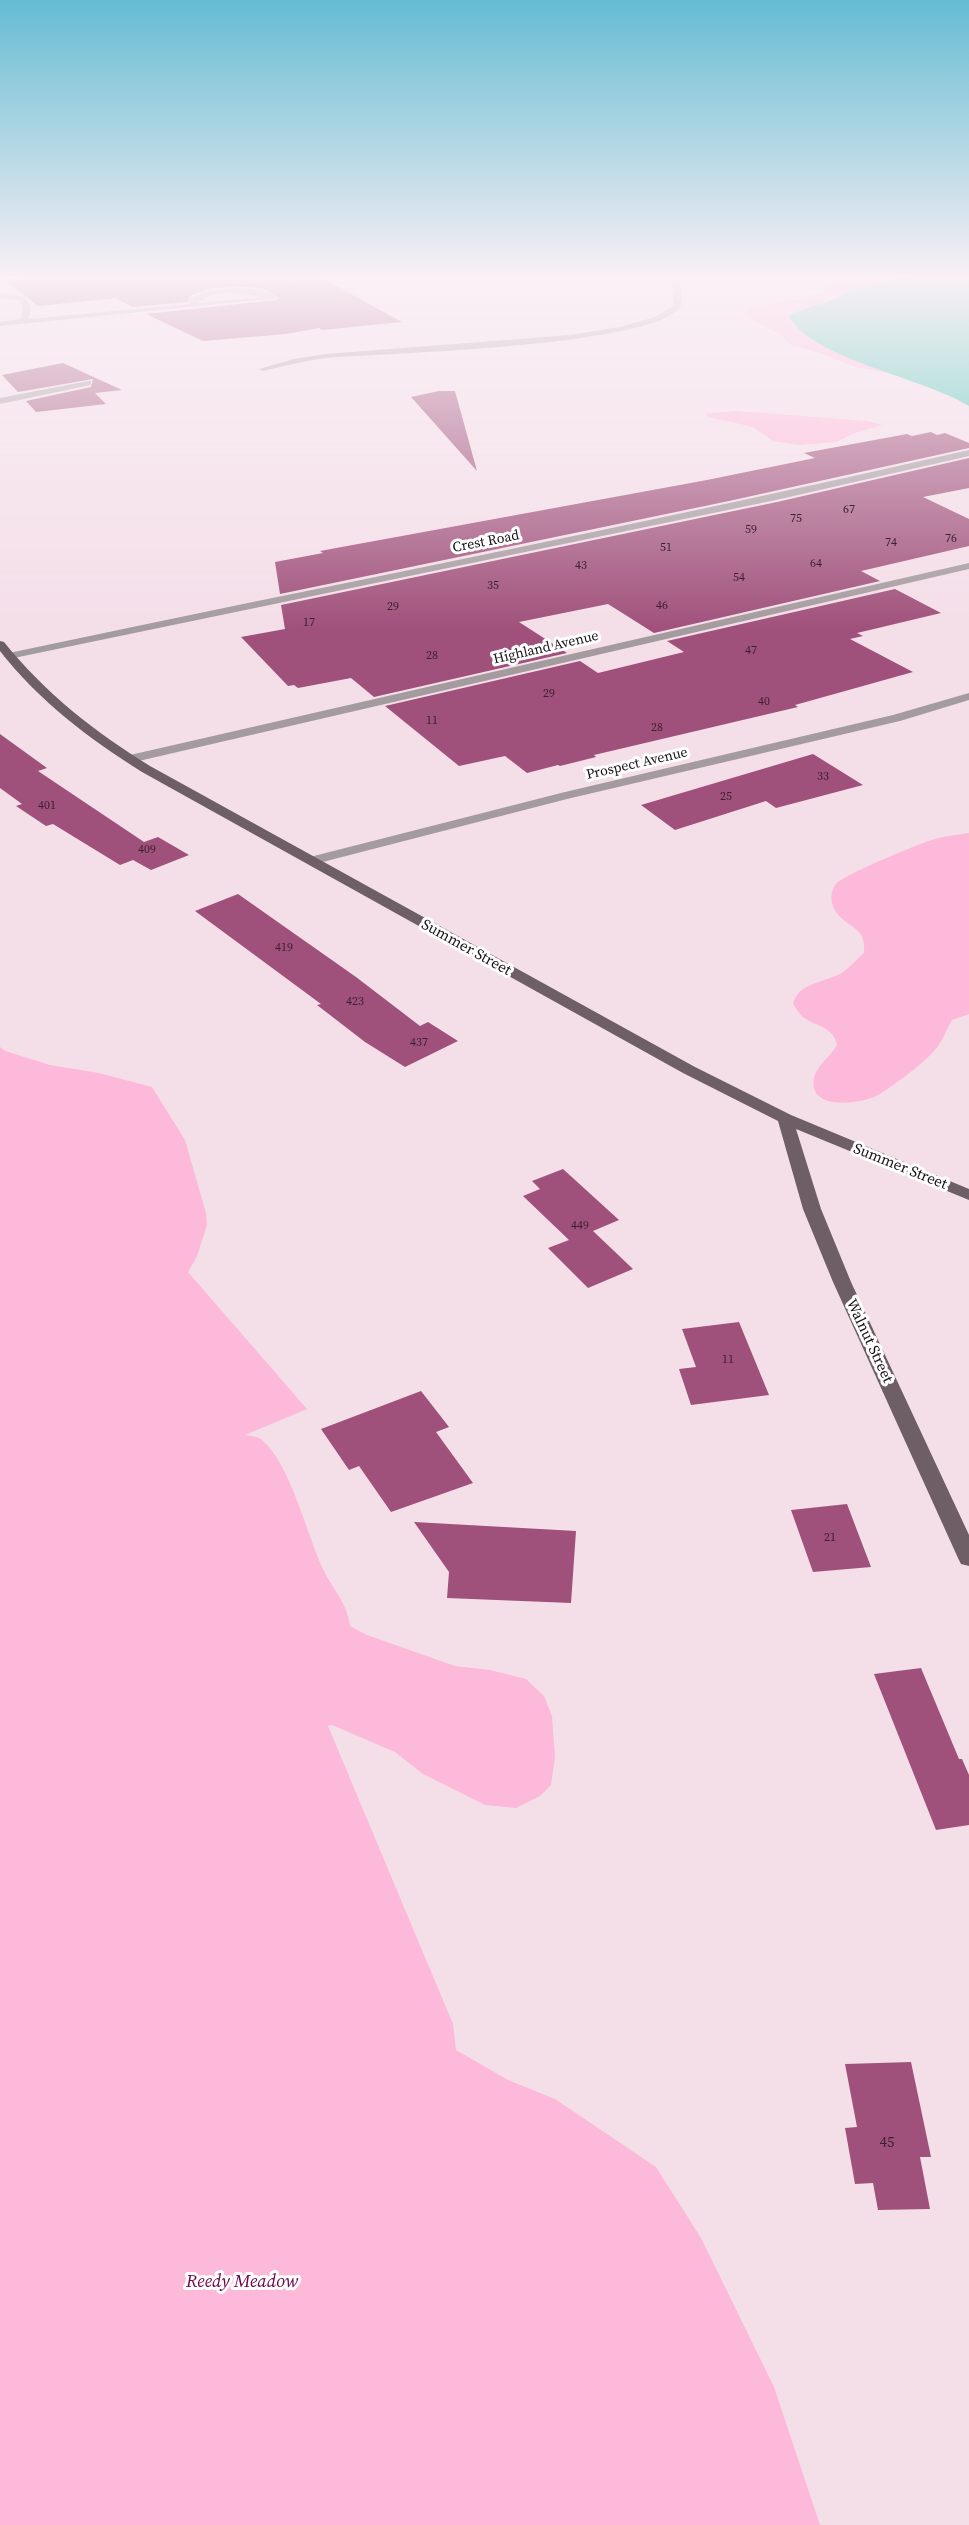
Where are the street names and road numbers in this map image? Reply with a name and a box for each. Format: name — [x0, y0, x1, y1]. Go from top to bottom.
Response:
street label: Crest Road — [451, 527, 521, 557]
street label: Highland Avenue — [492, 628, 600, 668]
street label: Prospect Avenue — [585, 744, 689, 784]
street label: Summer Street — [418, 916, 514, 980]
street label: Summer Street — [850, 1140, 950, 1194]
street label: Walnut Street — [842, 1296, 896, 1386]

